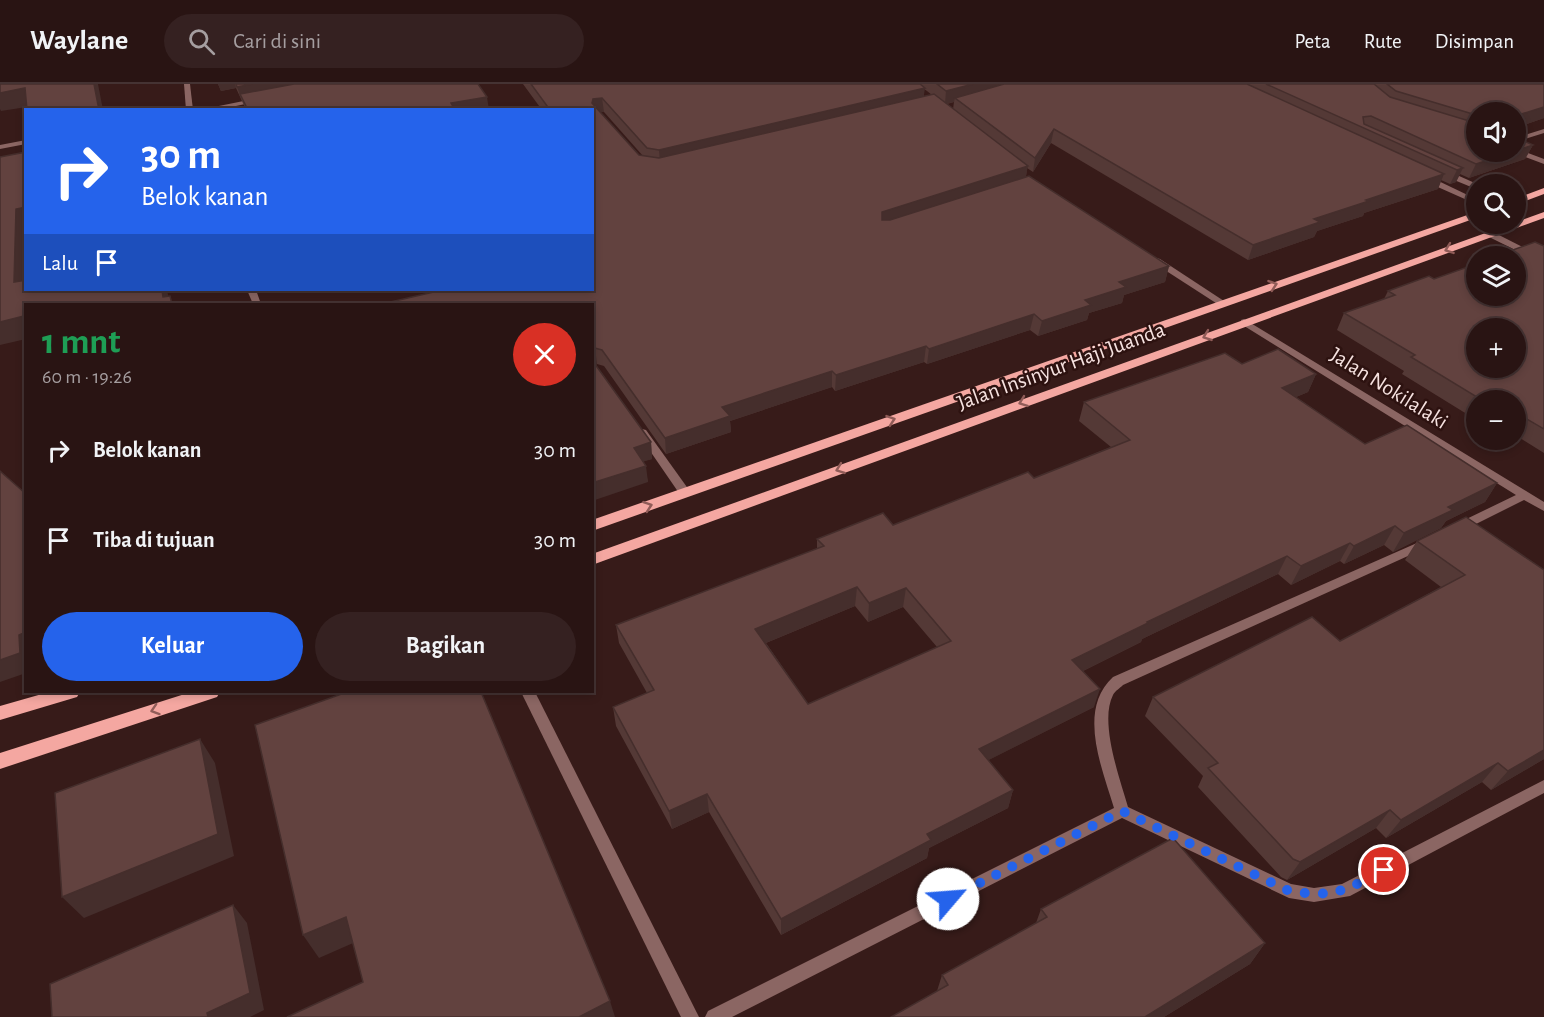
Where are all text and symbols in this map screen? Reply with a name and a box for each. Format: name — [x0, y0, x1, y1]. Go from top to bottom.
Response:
search box — [164, 14, 584, 68]
icon: search — [185, 25, 218, 58]
text: Waylane — [30, 27, 128, 55]
text: Cari di sini — [233, 30, 321, 52]
text: Peta — [1295, 31, 1331, 52]
text: Rute — [1364, 31, 1402, 52]
text: Disimpan — [1435, 31, 1514, 52]
map controls — [1466, 102, 1526, 450]
button: sound — [1466, 102, 1526, 162]
icon: right — [42, 132, 120, 210]
text: 30 m — [141, 134, 221, 176]
button: search — [1466, 174, 1526, 234]
text: Belok kanan — [141, 183, 268, 210]
one-way arrow — [1445, 241, 1455, 254]
icon: arrive — [90, 246, 123, 279]
button: layers — [1466, 246, 1526, 306]
text: Lalu — [42, 252, 78, 274]
one-way arrow — [1267, 280, 1278, 293]
street label: Jalan Insinyur Haji Juanda — [954, 318, 1168, 414]
button: + — [1466, 318, 1526, 378]
button: close — [513, 323, 576, 386]
text: 1 mnt — [42, 324, 120, 360]
one-way arrow — [1202, 328, 1212, 341]
street label: Jalan Nokilalaki — [1326, 343, 1452, 433]
text: 60 m · 19:26 — [42, 367, 132, 387]
button: − — [1466, 390, 1526, 450]
one-way arrow — [1018, 395, 1029, 408]
one-way arrow — [885, 415, 896, 428]
icon: right — [42, 434, 75, 467]
text: Belok kanan — [93, 439, 201, 461]
text: 30 m — [534, 439, 576, 461]
one-way arrow — [835, 461, 846, 474]
one-way arrow — [642, 501, 653, 514]
icon: arrive — [42, 524, 75, 557]
text: Tiba di tujuan — [93, 529, 215, 551]
text: 30 m — [534, 529, 576, 551]
button: Keluar — [42, 612, 303, 681]
button: Bagikan — [315, 612, 576, 681]
one-way arrow — [150, 702, 161, 715]
pin — [1358, 844, 1409, 895]
icon: arrive — [1367, 853, 1400, 886]
position arrow — [916, 867, 980, 931]

